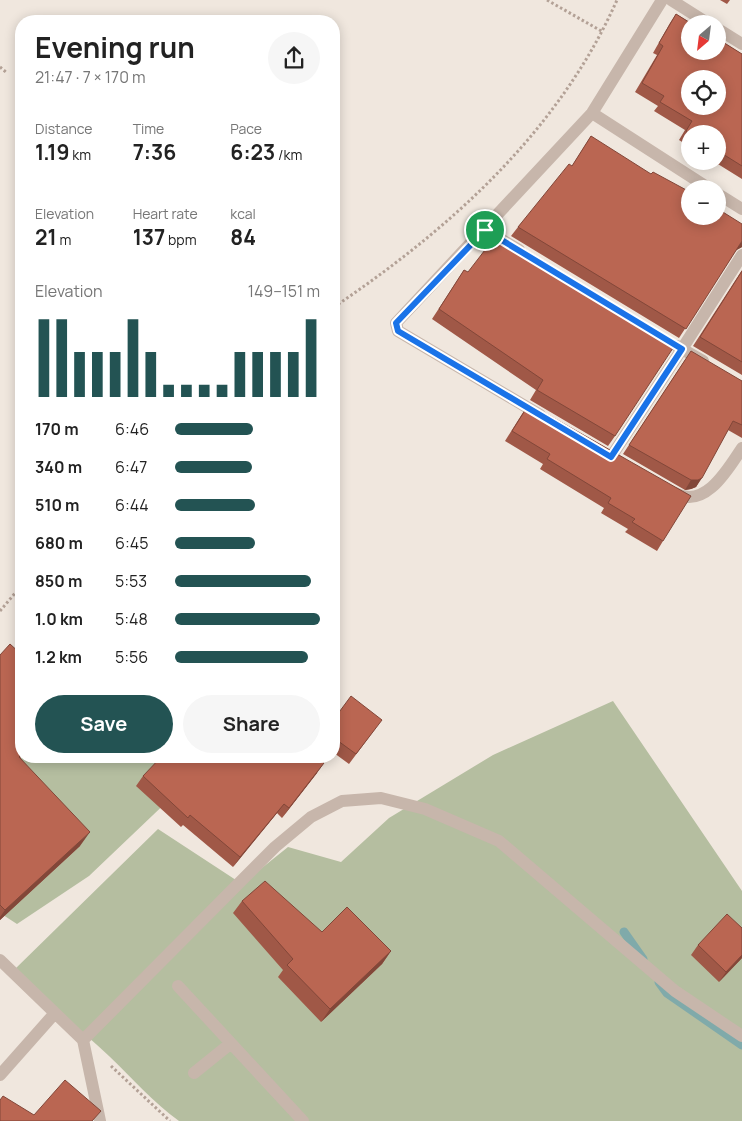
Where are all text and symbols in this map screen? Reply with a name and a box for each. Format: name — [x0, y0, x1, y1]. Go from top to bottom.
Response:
north arrow — [681, 15, 726, 60]
map controls — [681, 15, 726, 225]
text: Evening run — [35, 28, 195, 66]
button: share — [268, 32, 320, 84]
text: 21:47 · 7 × 170 m — [35, 66, 146, 88]
button: locate — [681, 70, 726, 115]
text: Distance — [35, 119, 92, 138]
text: Time — [133, 119, 164, 138]
text: Pace — [230, 119, 262, 138]
button: + — [681, 125, 726, 170]
text: 1.19 — [35, 138, 69, 166]
text: 7:36 — [133, 138, 176, 166]
text: 6:23 — [230, 138, 275, 166]
text: km — [69, 145, 91, 164]
text: /km — [275, 145, 302, 164]
button: − — [681, 180, 726, 225]
text: Elevation — [35, 204, 94, 223]
text: Heart rate — [133, 204, 198, 223]
text: kcal — [230, 204, 256, 223]
pin — [464, 209, 506, 251]
icon: arrive — [471, 216, 499, 244]
text: 21 — [35, 223, 57, 251]
text: 137 — [133, 223, 165, 251]
text: 84 — [230, 223, 256, 251]
text: m — [57, 230, 71, 249]
text: bpm — [165, 230, 197, 249]
text: Elevation — [35, 280, 103, 302]
text: 149–151 m — [248, 280, 320, 302]
text: 170 m — [35, 418, 79, 440]
text: 6:46 — [115, 418, 149, 440]
text: 340 m — [35, 456, 82, 478]
text: 6:47 — [115, 456, 147, 478]
text: 510 m — [35, 494, 80, 516]
text: 6:44 — [115, 494, 149, 516]
text: 680 m — [35, 532, 83, 554]
text: 6:45 — [115, 532, 148, 554]
text: 850 m — [35, 570, 82, 592]
text: 5:53 — [115, 570, 147, 592]
text: 1.0 km — [35, 608, 83, 630]
text: 5:48 — [115, 608, 148, 630]
text: 1.2 km — [35, 646, 82, 668]
text: 5:56 — [115, 646, 148, 668]
button: Save — [35, 695, 173, 753]
button: Share — [183, 695, 320, 753]

